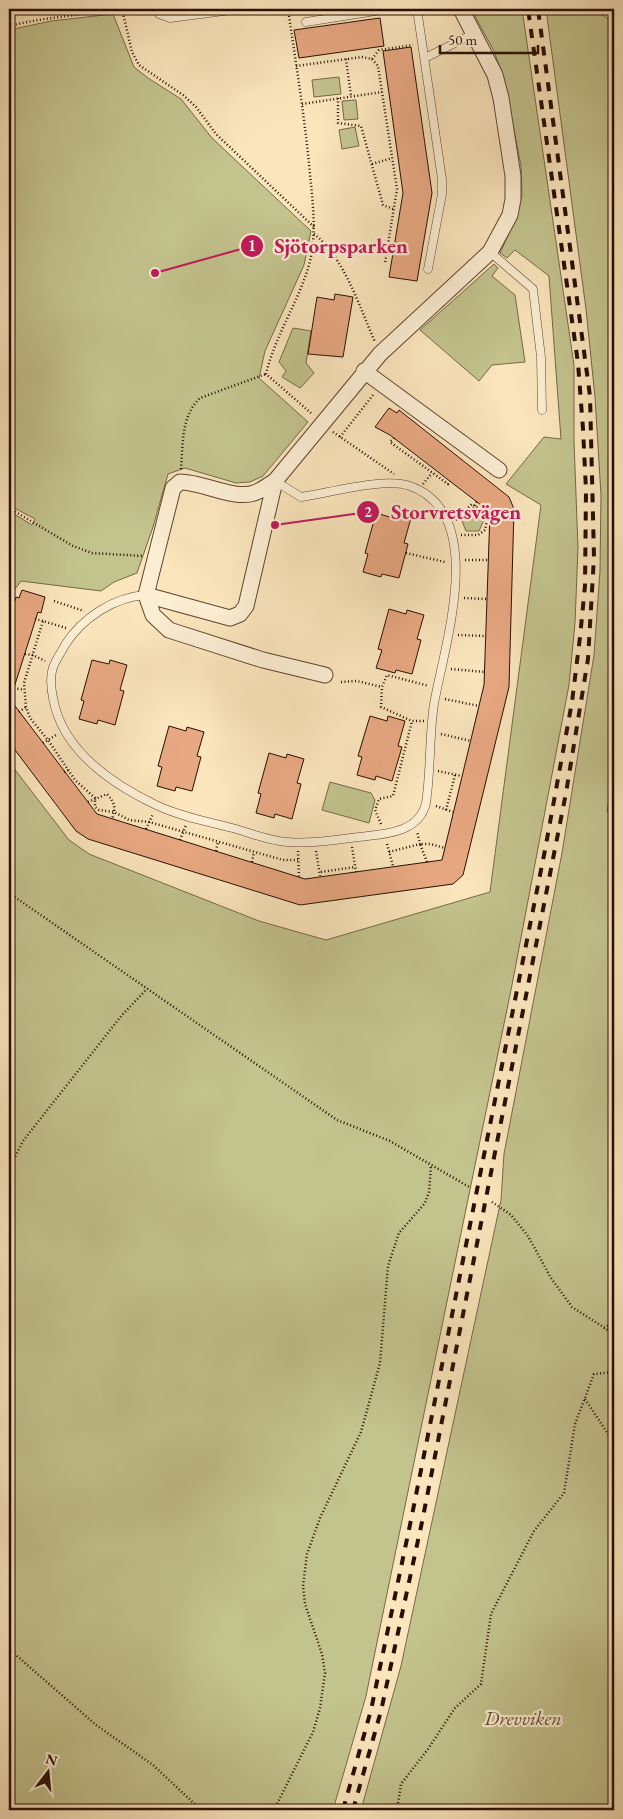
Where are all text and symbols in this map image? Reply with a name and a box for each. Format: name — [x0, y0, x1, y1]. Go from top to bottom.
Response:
scale bar — [440, 22, 538, 54]
text: 50 m — [448, 30, 477, 49]
callout: Sjötorpsparken — [239, 228, 418, 264]
text: Sjötorpsparken — [274, 232, 408, 259]
text: 1 — [248, 236, 256, 255]
callout: Storvretsvägen — [356, 494, 531, 530]
text: Storvretsvägen — [391, 498, 521, 525]
text: 2 — [364, 502, 372, 521]
park label: Drevviken — [483, 1705, 562, 1731]
north arrow — [22, 1746, 72, 1796]
text: N — [44, 1749, 60, 1770]

